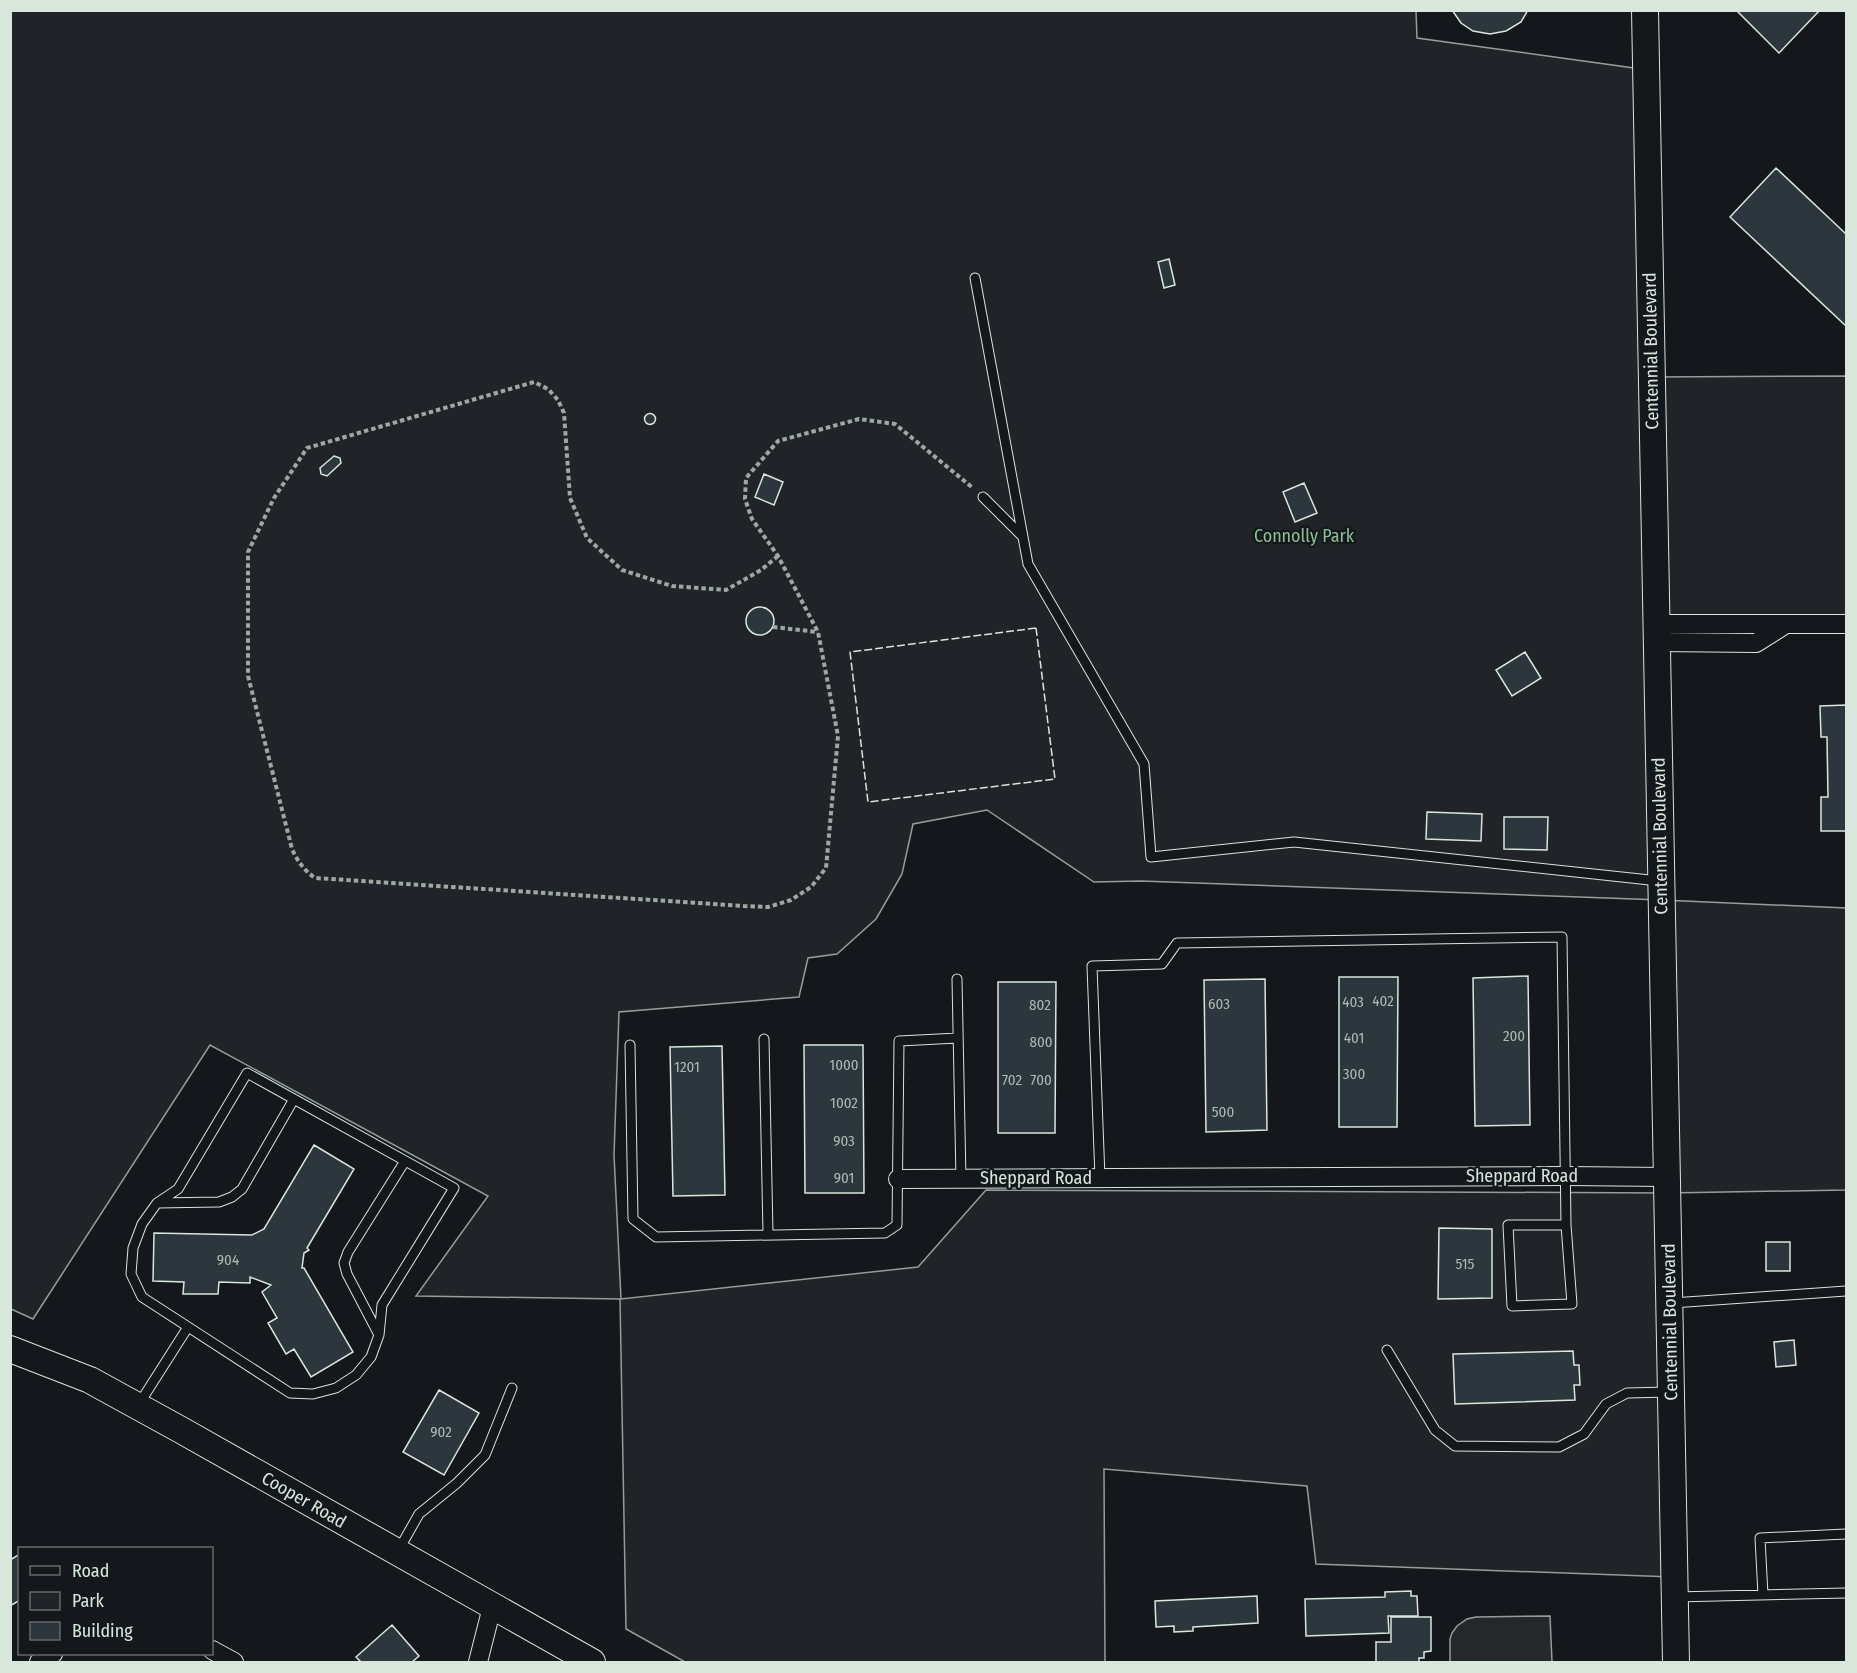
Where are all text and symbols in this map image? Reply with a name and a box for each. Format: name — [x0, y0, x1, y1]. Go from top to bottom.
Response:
street label: Centennial Boulevard — [1639, 272, 1663, 430]
park label: Connolly Park — [1254, 525, 1355, 547]
street label: Centennial Boulevard — [1648, 757, 1672, 915]
house number: 402 — [1372, 992, 1394, 1010]
house number: 403 — [1342, 993, 1364, 1011]
house number: 603 — [1208, 995, 1230, 1013]
house number: 802 — [1029, 996, 1051, 1014]
house number: 200 — [1503, 1027, 1525, 1045]
house number: 401 — [1344, 1029, 1364, 1047]
house number: 800 — [1029, 1033, 1053, 1051]
house number: 1000 — [829, 1056, 859, 1074]
house number: 1201 — [674, 1058, 700, 1076]
house number: 300 — [1343, 1065, 1365, 1083]
house number: 702 — [1002, 1071, 1022, 1089]
house number: 700 — [1030, 1071, 1052, 1089]
house number: 1002 — [830, 1094, 858, 1112]
house number: 500 — [1212, 1103, 1234, 1121]
house number: 903 — [833, 1132, 855, 1150]
street label: Sheppard Road — [1466, 1165, 1578, 1187]
street label: Sheppard Road — [980, 1167, 1092, 1189]
house number: 901 — [834, 1169, 854, 1187]
street label: Centennial Boulevard — [1658, 1243, 1682, 1401]
house number: 904 — [217, 1251, 239, 1269]
house number: 515 — [1456, 1255, 1475, 1273]
house number: 902 — [430, 1423, 452, 1441]
street label: Cooper Road — [258, 1467, 350, 1533]
legend — [18, 1547, 213, 1655]
text: Road — [72, 1560, 109, 1582]
text: Park — [72, 1590, 105, 1612]
text: Building — [72, 1620, 133, 1642]

